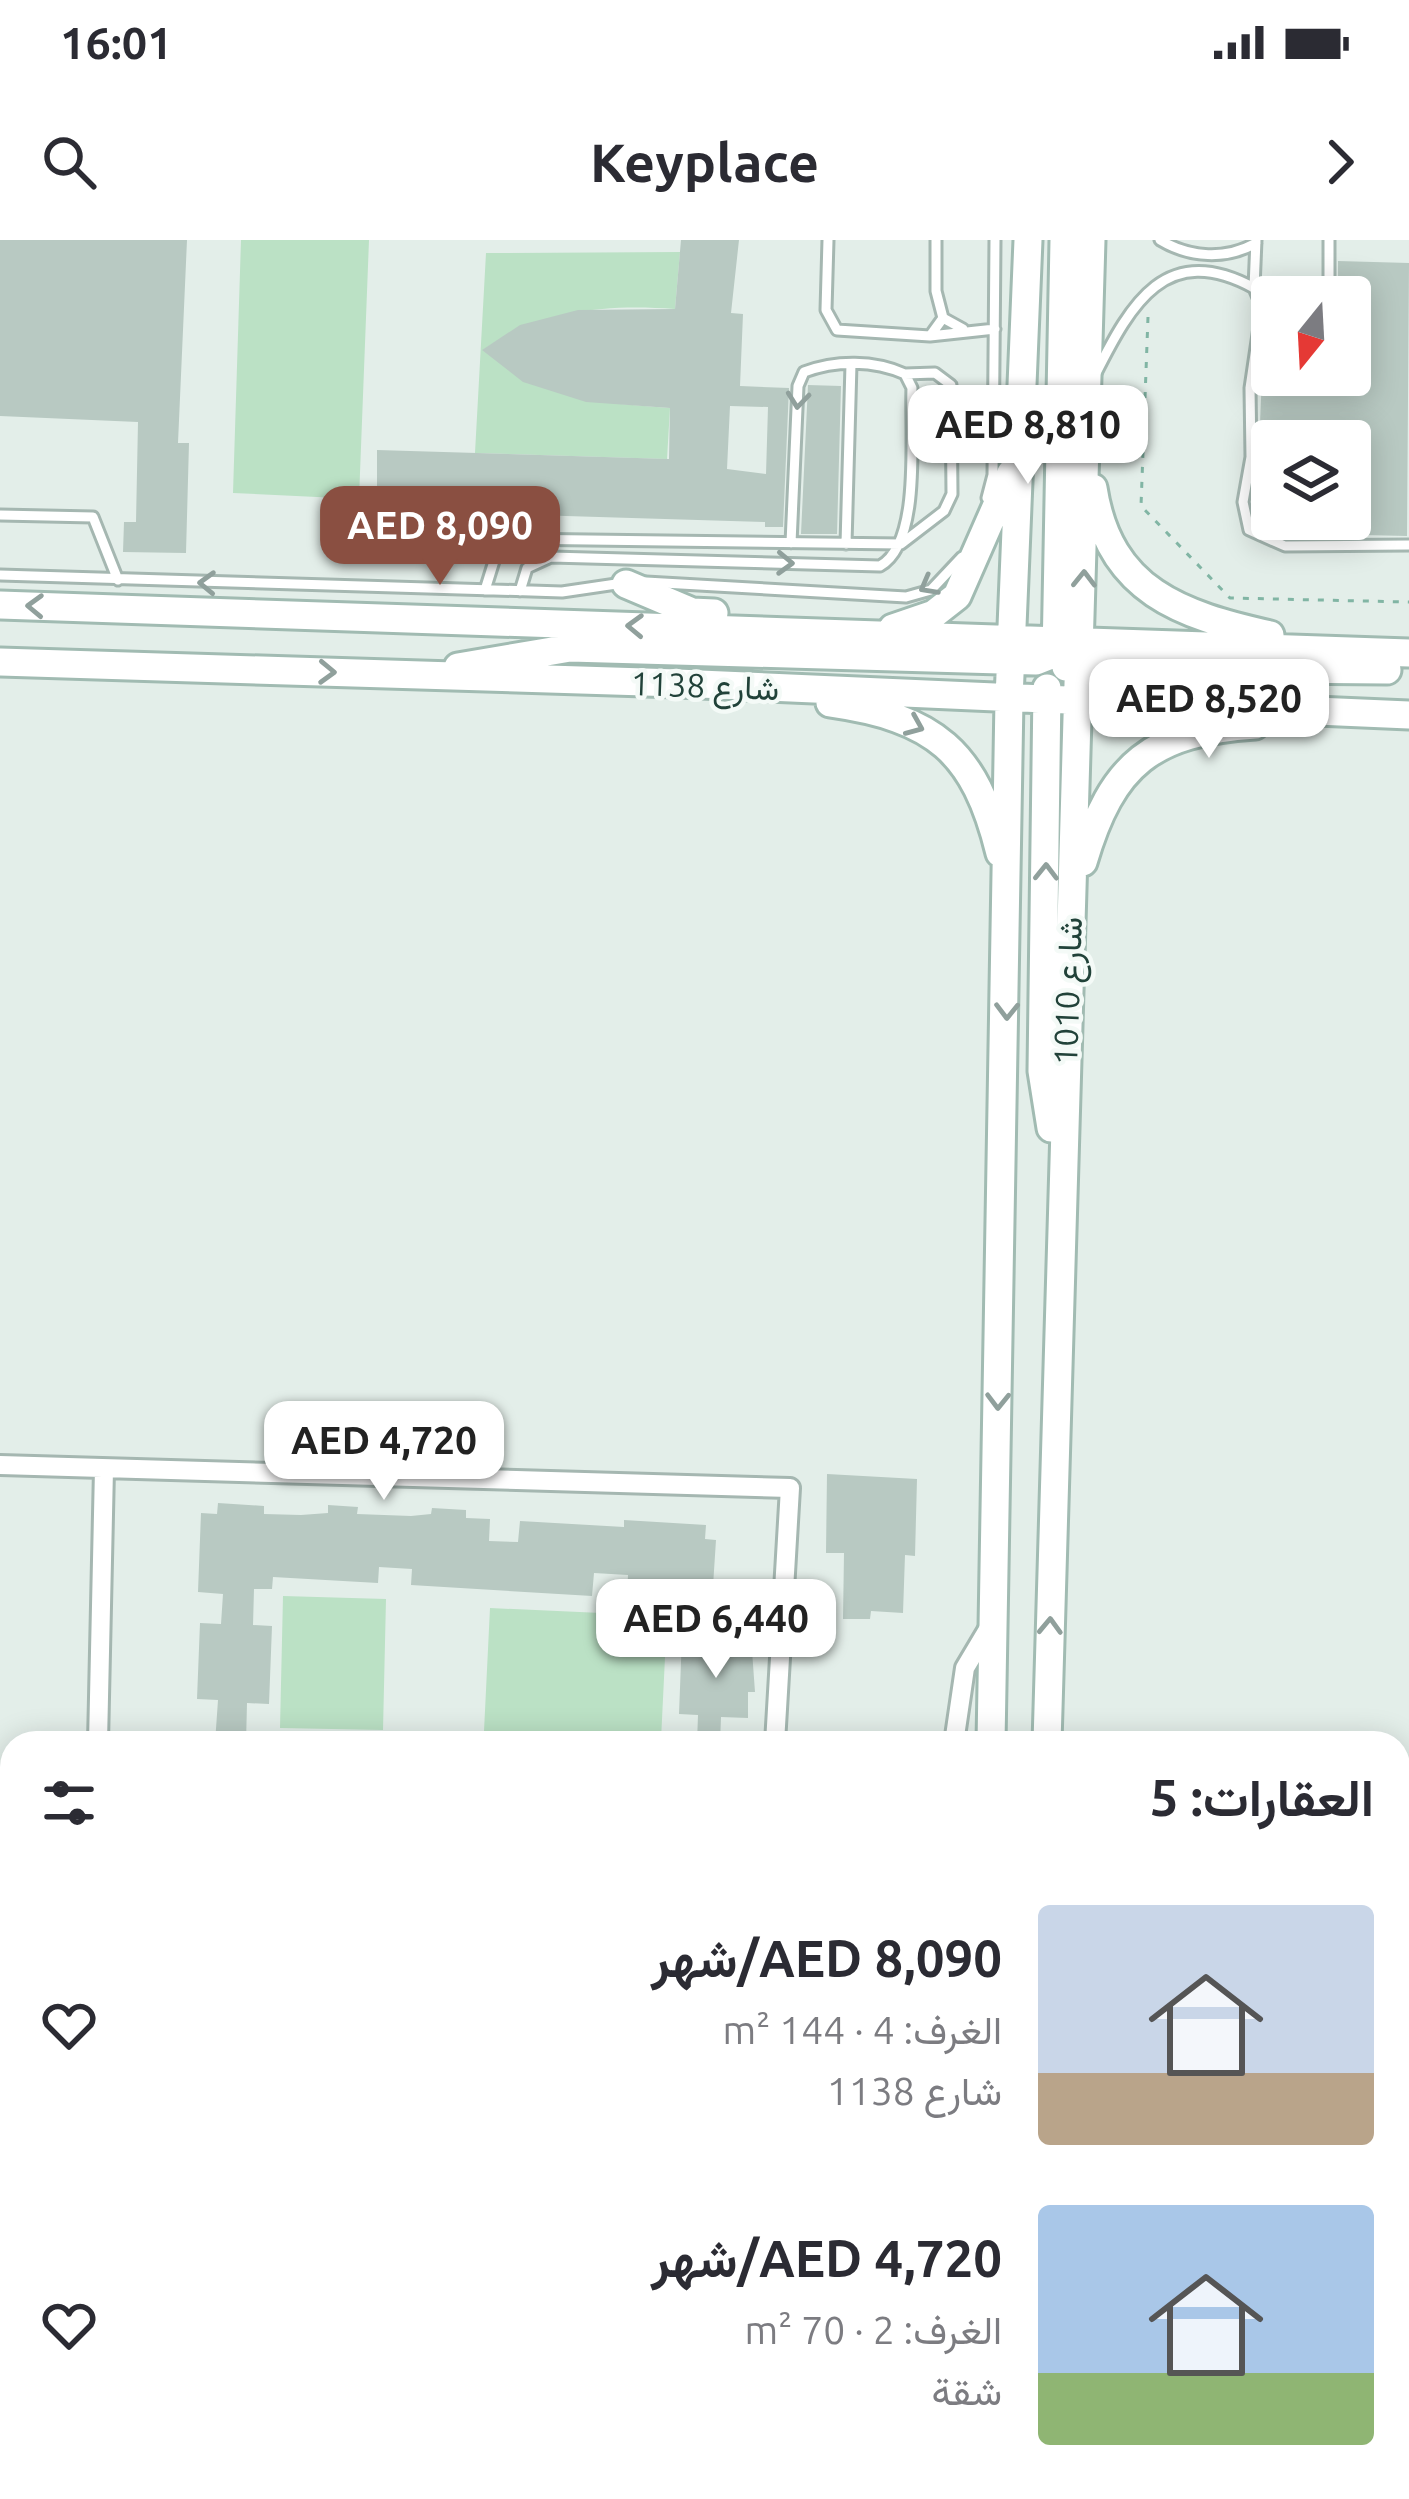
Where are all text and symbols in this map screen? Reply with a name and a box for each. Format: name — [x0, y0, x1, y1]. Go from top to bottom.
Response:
text: 16:01 — [60, 17, 173, 68]
icon: search — [36, 129, 102, 195]
icon: forward — [1307, 129, 1373, 195]
text: Keyplace — [590, 132, 819, 192]
north arrow — [1251, 276, 1371, 396]
map controls — [1251, 276, 1371, 540]
pin: AED 8,810 — [891, 385, 1165, 487]
one-way arrow — [786, 390, 812, 410]
text: AED 8,810 — [935, 402, 1121, 445]
button: layers — [1251, 420, 1371, 540]
pin: AED 8,090 — [303, 486, 577, 588]
text: AED 8,090 — [347, 503, 533, 546]
one-way arrow — [776, 550, 795, 576]
one-way arrow — [1071, 569, 1097, 588]
one-way arrow — [197, 570, 216, 596]
one-way arrow — [919, 572, 941, 595]
one-way arrow — [25, 593, 44, 619]
one-way arrow — [625, 613, 644, 639]
one-way arrow — [318, 659, 337, 685]
pin: AED 8,520 — [1072, 659, 1346, 761]
street label: شارع 1138 — [630, 664, 780, 711]
text: AED 8,520 — [1116, 676, 1302, 719]
one-way arrow — [904, 712, 925, 736]
one-way arrow — [1033, 862, 1059, 881]
street label: شارع 1010 — [1046, 916, 1093, 1066]
one-way arrow — [994, 1002, 1020, 1021]
one-way arrow — [985, 1392, 1011, 1411]
pin: AED 4,720 — [247, 1401, 521, 1503]
text: AED 4,720 — [291, 1418, 477, 1461]
pin: AED 6,440 — [579, 1579, 853, 1681]
text: AED 6,440 — [623, 1596, 809, 1639]
one-way arrow — [1037, 1616, 1063, 1635]
text: العقارات: 5 — [1150, 1768, 1374, 1826]
icon: filters — [36, 1770, 102, 1836]
text: AED 8,090/شهر — [651, 1929, 1002, 1987]
icon: home — [1134, 1953, 1278, 2097]
icon: heart — [36, 1992, 102, 2058]
text: الغرف: 4 · 144 m² — [723, 2008, 1002, 2051]
text: شارع 1138 — [827, 2069, 1002, 2112]
text: AED 4,720/شهر — [651, 2229, 1002, 2287]
icon: home — [1134, 2253, 1278, 2397]
icon: heart — [36, 2292, 102, 2358]
text: الغرف: 2 · 70 m² — [745, 2308, 1002, 2351]
text: شقة — [932, 2369, 1002, 2412]

